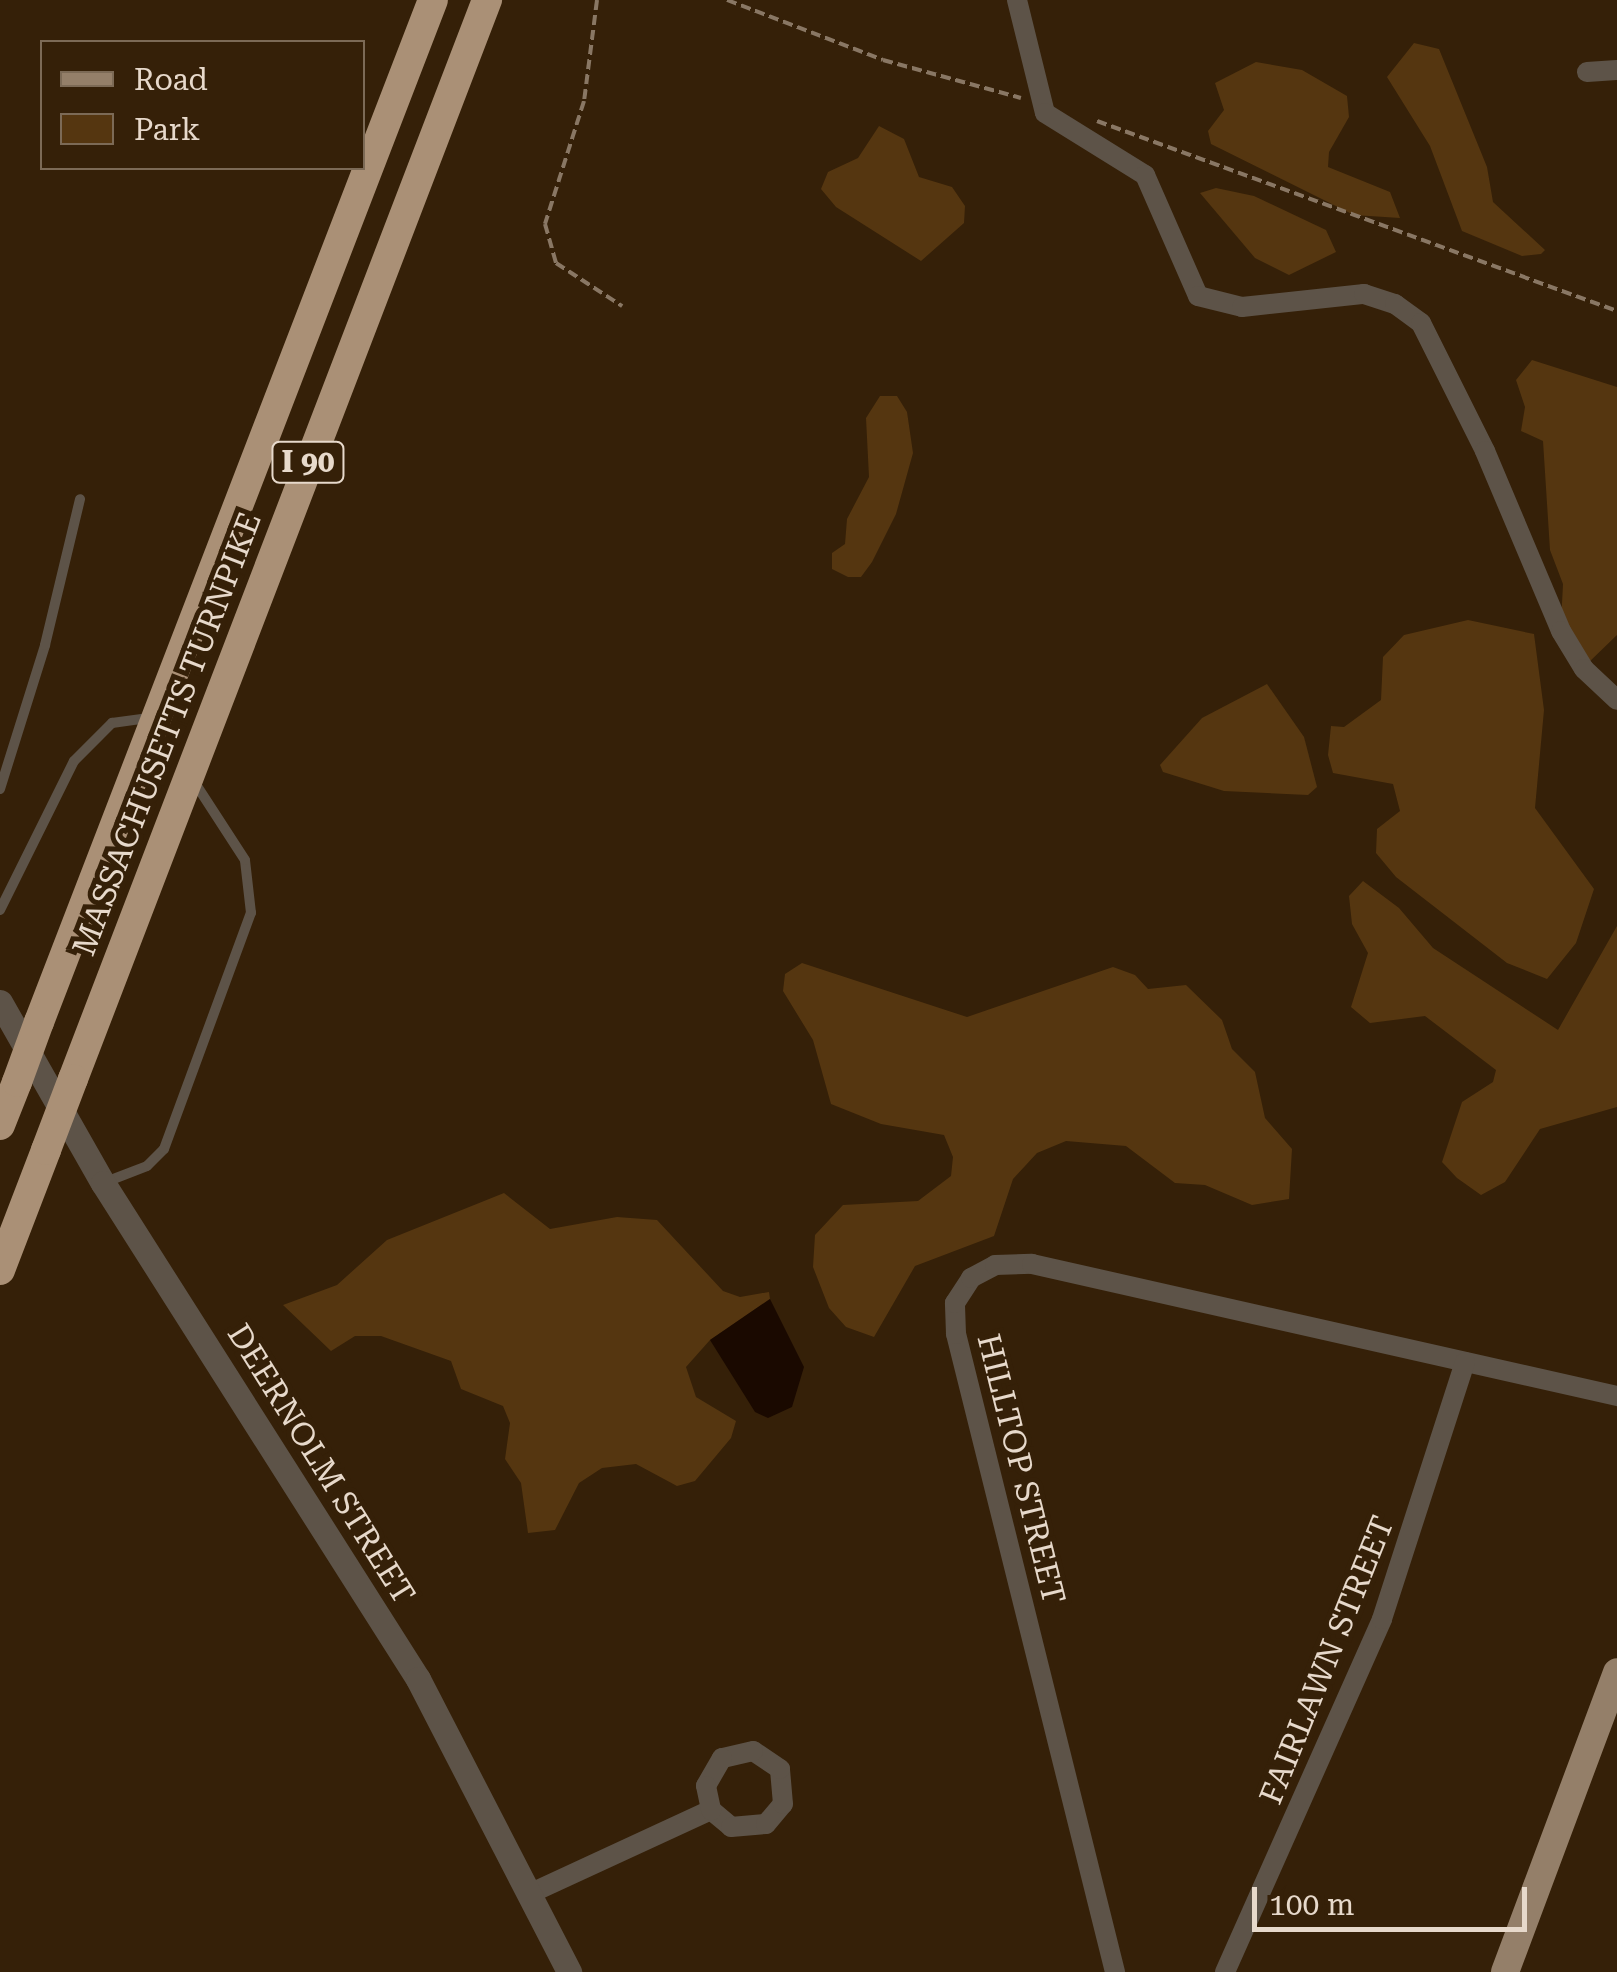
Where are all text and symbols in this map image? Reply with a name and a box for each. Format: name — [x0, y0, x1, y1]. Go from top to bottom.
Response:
legend — [40, 40, 365, 170]
text: Road — [134, 62, 208, 97]
text: Park — [134, 112, 200, 147]
road number: I 90 — [270, 437, 346, 487]
street label: MASSACHUSETTS TURNPIKE — [65, 507, 269, 961]
street label: DEERNOLM STREET — [219, 1317, 423, 1611]
street label: HILLTOP STREET — [969, 1330, 1073, 1608]
street label: FAIRLAWN STREET — [1252, 1510, 1402, 1810]
scale bar — [1257, 1867, 1532, 1929]
text: 100 m — [1269, 1887, 1354, 1922]

